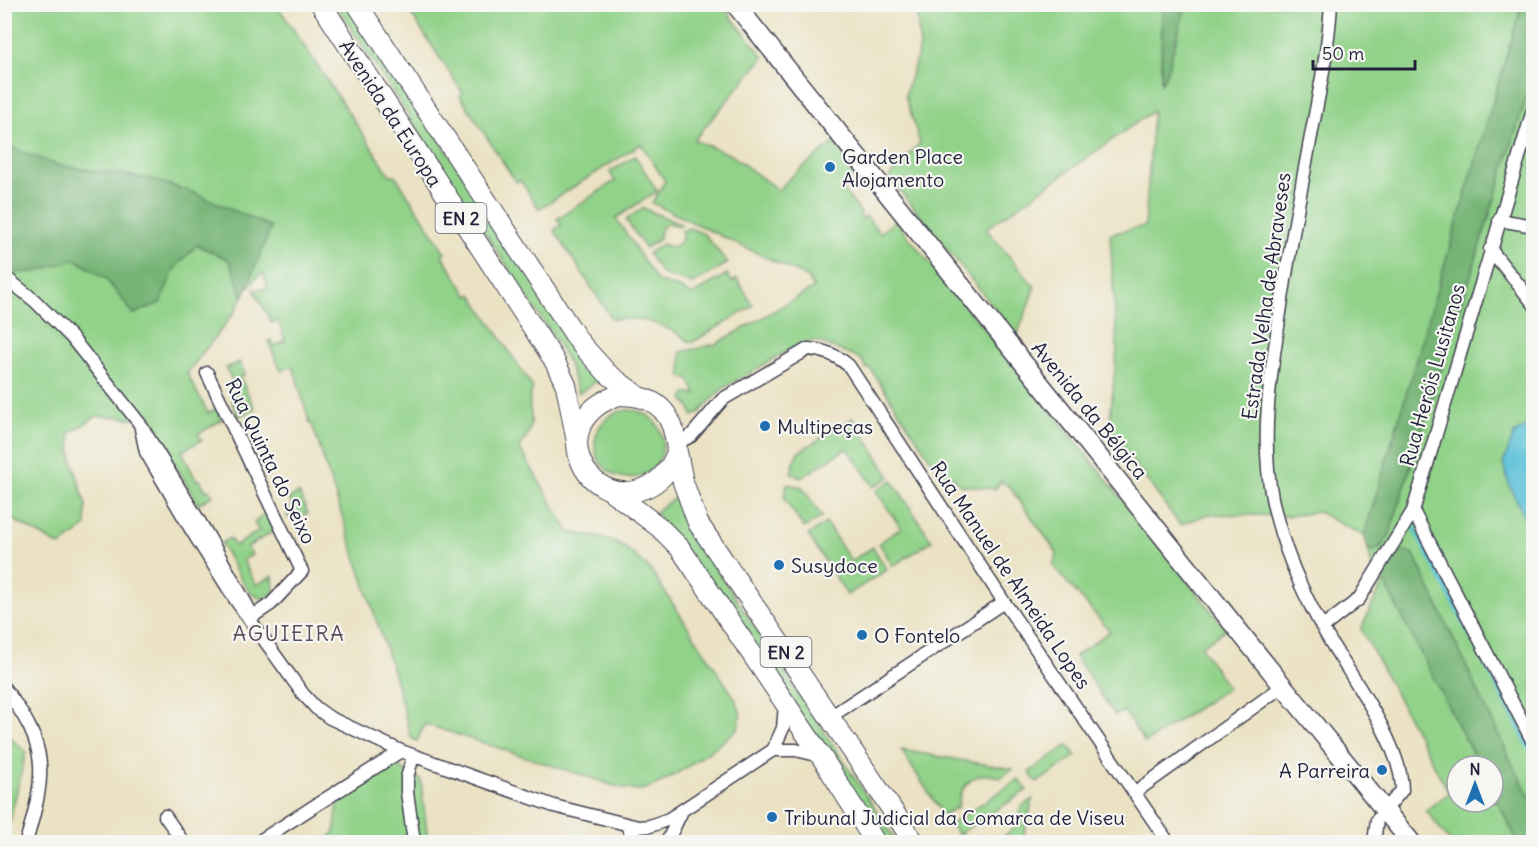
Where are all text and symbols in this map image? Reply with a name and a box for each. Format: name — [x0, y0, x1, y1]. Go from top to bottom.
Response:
scale bar — [1313, 33, 1415, 71]
street label: Avenida da Europa — [334, 35, 448, 191]
text: 50 m — [1322, 42, 1364, 65]
place label: Garden Place Alojamento — [842, 144, 963, 192]
marker: Garden Place Alojamento — [823, 160, 837, 174]
street label: Estrada Velha de Abraveses — [1236, 171, 1296, 421]
road number: EN 2 — [436, 203, 486, 233]
street label: Rua Heróis Lusitanos — [1394, 281, 1470, 469]
street label: Avenida da Bélgica — [1027, 336, 1153, 484]
street label: Rua Quinta do Seixo — [220, 374, 322, 548]
place label: Multipeças — [777, 414, 873, 439]
marker: Multipeças — [758, 419, 772, 433]
street label: Rua Manuel de Almeida Lopes — [925, 456, 1097, 694]
place label: Susydoce — [791, 553, 878, 578]
marker: Susydoce — [772, 558, 786, 572]
district label: AGUIEIRA — [233, 620, 345, 647]
place label: O Fontelo — [874, 623, 960, 648]
marker: O Fontelo — [855, 628, 869, 642]
road number: EN 2 — [760, 637, 812, 667]
north arrow — [1445, 754, 1505, 814]
place label: A Parreira — [1279, 758, 1370, 783]
text: N — [1469, 759, 1481, 779]
marker: A Parreira — [1375, 763, 1389, 777]
place label: Tribunal Judicial da Comarca de Viseu — [784, 805, 1125, 830]
marker: Tribunal Judicial da Comarca de Viseu — [765, 810, 779, 824]

